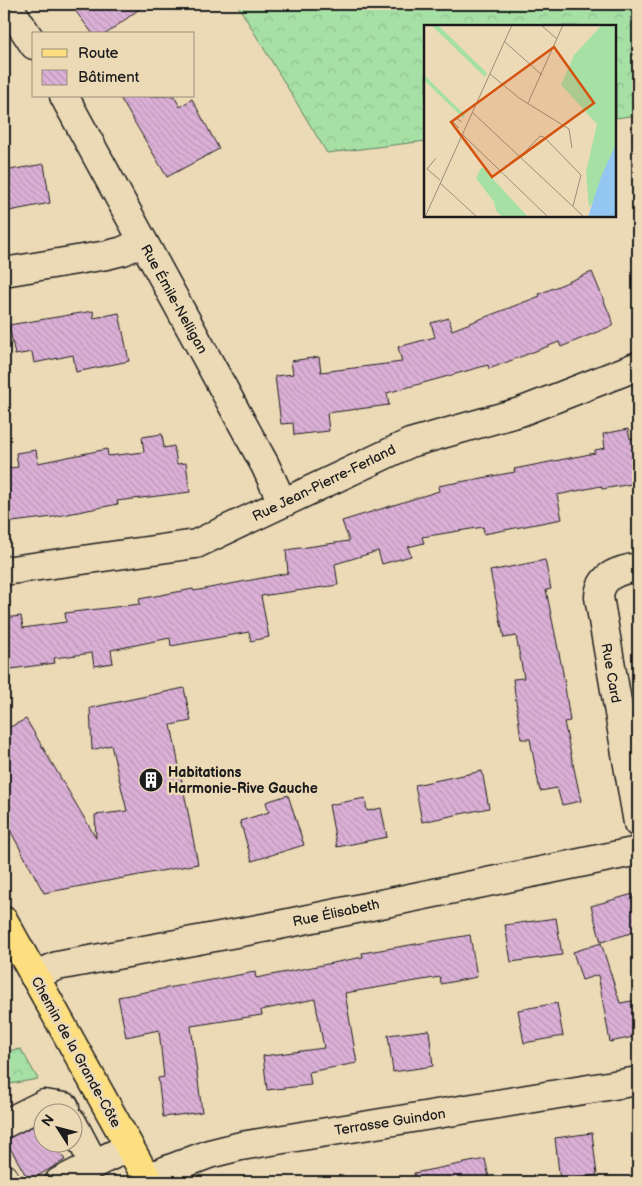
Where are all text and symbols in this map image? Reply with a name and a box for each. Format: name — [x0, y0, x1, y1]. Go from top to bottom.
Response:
inset map — [424, 25, 617, 218]
legend — [32, 32, 195, 98]
text: Route — [78, 44, 119, 63]
text: Bâtiment — [78, 68, 140, 87]
street label: Rue Émile-Nelligan — [137, 241, 212, 357]
street label: Rue Jean-Pierre-Ferland — [250, 441, 398, 525]
street label: Rue Card — [597, 642, 625, 704]
place label: Habitations Harmonie-Rive Gauche — [168, 764, 318, 797]
building icon: Habitations Harmonie-Rive Gauche — [138, 767, 164, 793]
street label: Rue Élisabeth — [291, 894, 381, 930]
street label: Chemin de la Grande-Côte — [27, 974, 125, 1130]
north arrow — [32, 1104, 82, 1154]
street label: Terrasse Guindon — [333, 1105, 447, 1139]
text: N — [38, 1111, 58, 1130]

